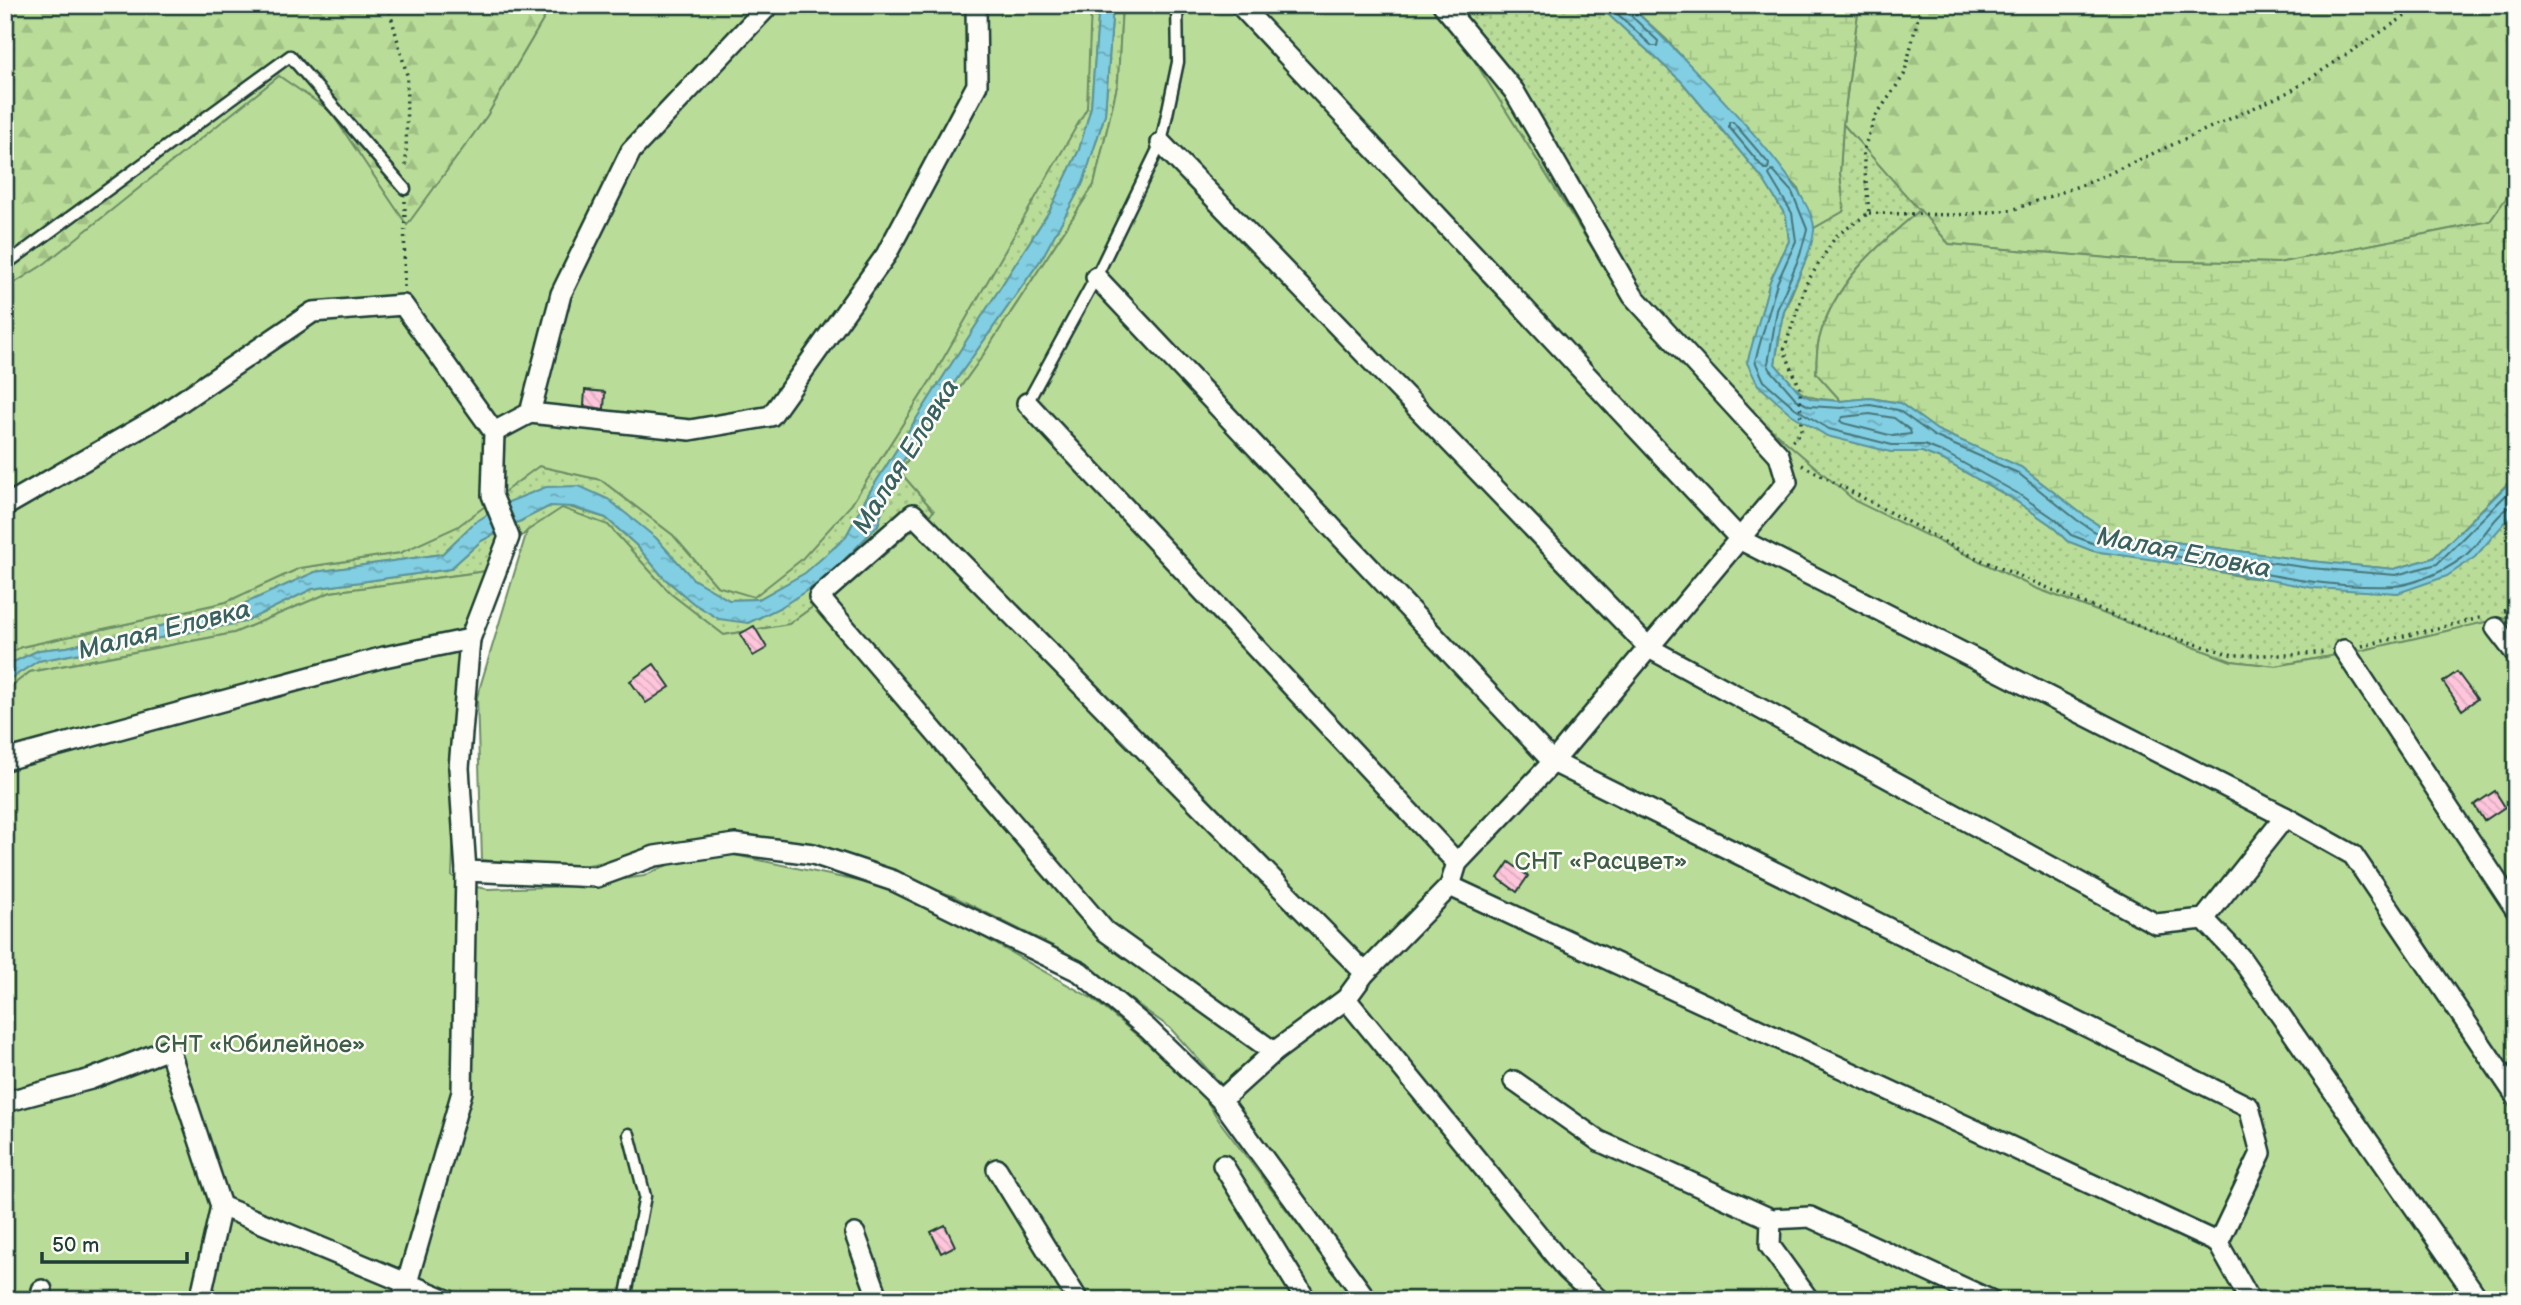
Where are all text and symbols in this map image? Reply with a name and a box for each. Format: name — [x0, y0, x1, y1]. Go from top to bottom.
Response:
water label: Малая Еловка — [846, 374, 966, 540]
water label: Малая Еловка — [2094, 521, 2273, 586]
water label: Малая Еловка — [75, 594, 254, 667]
park label: СНТ «Расцвет» — [1515, 847, 1687, 876]
park label: СНТ «Юбилейное» — [155, 1030, 365, 1059]
scale bar — [42, 1221, 187, 1265]
text: 50 m — [52, 1233, 99, 1258]

